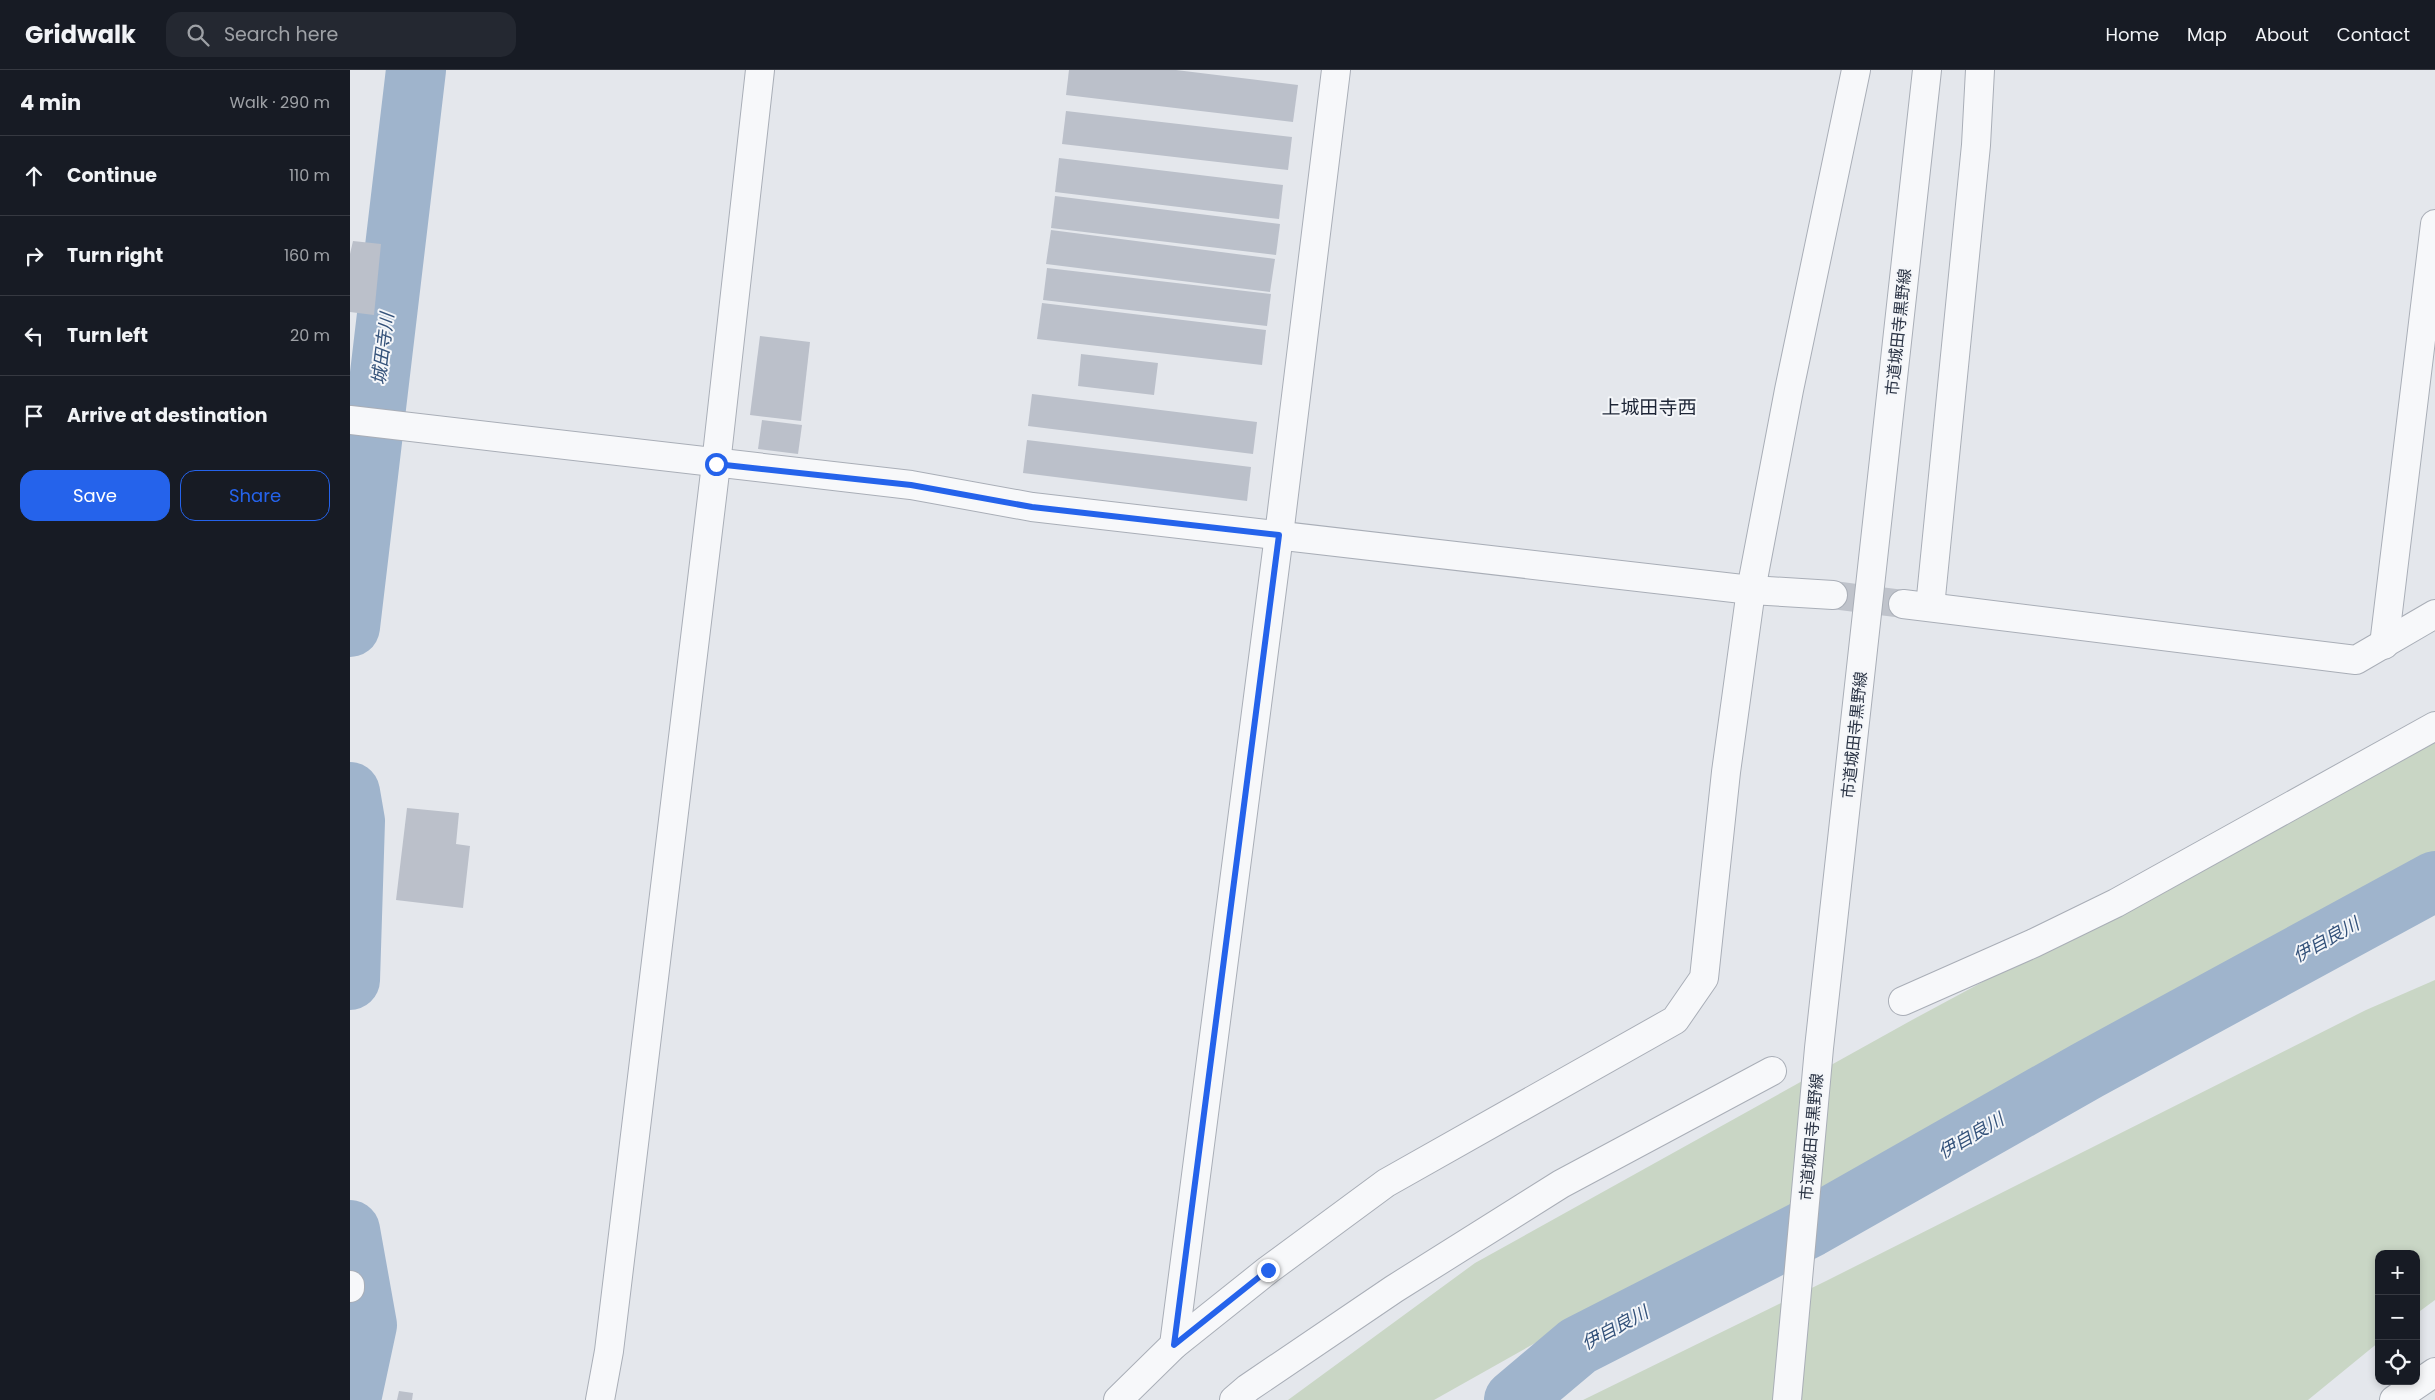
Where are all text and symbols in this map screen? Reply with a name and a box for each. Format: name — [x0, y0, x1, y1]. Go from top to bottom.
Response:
search box — [166, 12, 516, 57]
text: Gridwalk — [25, 18, 136, 51]
icon: search — [184, 21, 212, 49]
text: Search here — [224, 21, 338, 48]
text: Home — [2105, 22, 2159, 47]
text: Map — [2187, 22, 2227, 47]
text: About — [2255, 22, 2309, 47]
text: Contact — [2337, 22, 2410, 47]
text: 4 min — [20, 88, 81, 117]
text: Walk · 290 m — [229, 91, 330, 114]
icon: ahead — [20, 162, 48, 190]
text: Continue — [67, 162, 157, 189]
text: 110 m — [289, 164, 330, 187]
icon: right — [20, 242, 48, 270]
text: Turn right — [67, 242, 163, 269]
text: 160 m — [284, 244, 330, 267]
street label: 市道城田寺黒野線 — [1880, 267, 1917, 397]
water label: 城田寺川 — [366, 310, 400, 386]
icon: left — [20, 322, 48, 350]
text: Turn left — [67, 322, 148, 349]
text: 20 m — [290, 324, 330, 347]
district label: 上城田寺西 — [1601, 394, 1697, 421]
icon: arrive — [20, 402, 48, 430]
text: Arrive at destination — [67, 402, 268, 429]
route start — [705, 453, 728, 476]
button: Save — [20, 470, 170, 521]
button: Share — [180, 470, 330, 521]
street label: 市道城田寺黒野線 — [1836, 670, 1873, 800]
water label: 伊自良川 — [2288, 910, 2365, 968]
street label: 市道城田寺黒野線 — [1794, 1072, 1829, 1202]
water label: 伊自良川 — [1933, 1106, 2010, 1164]
map controls — [2375, 1250, 2420, 1385]
button: + — [2375, 1250, 2420, 1295]
route end — [1257, 1259, 1280, 1282]
button: − — [2375, 1295, 2420, 1340]
water label: 伊自良川 — [1577, 1299, 1654, 1355]
button: locate — [2375, 1340, 2420, 1385]

